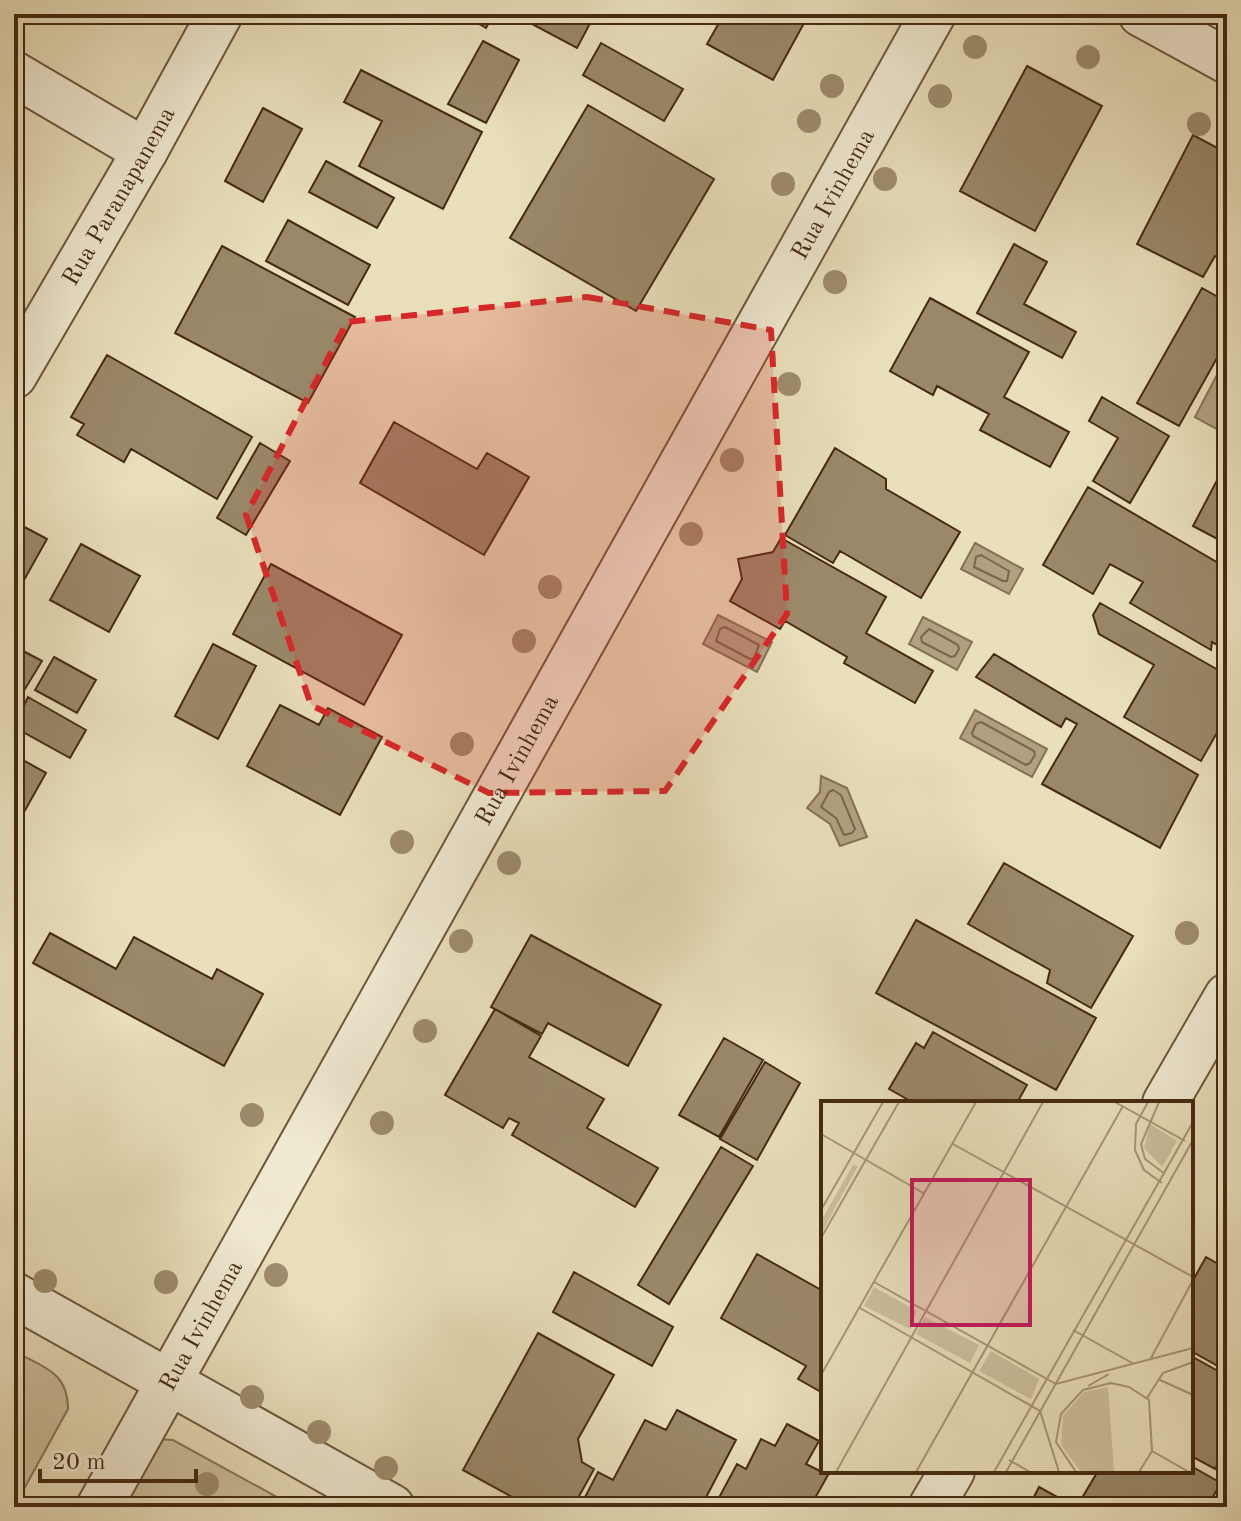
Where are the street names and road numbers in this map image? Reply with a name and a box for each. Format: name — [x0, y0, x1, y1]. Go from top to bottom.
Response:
street label: Rua Paranapanema — [59, 104, 181, 290]
street label: Rua Ivinhema — [788, 126, 880, 264]
street label: Rua Ivinhema — [472, 691, 564, 830]
street label: Rua Ivinhema — [156, 1257, 248, 1396]

